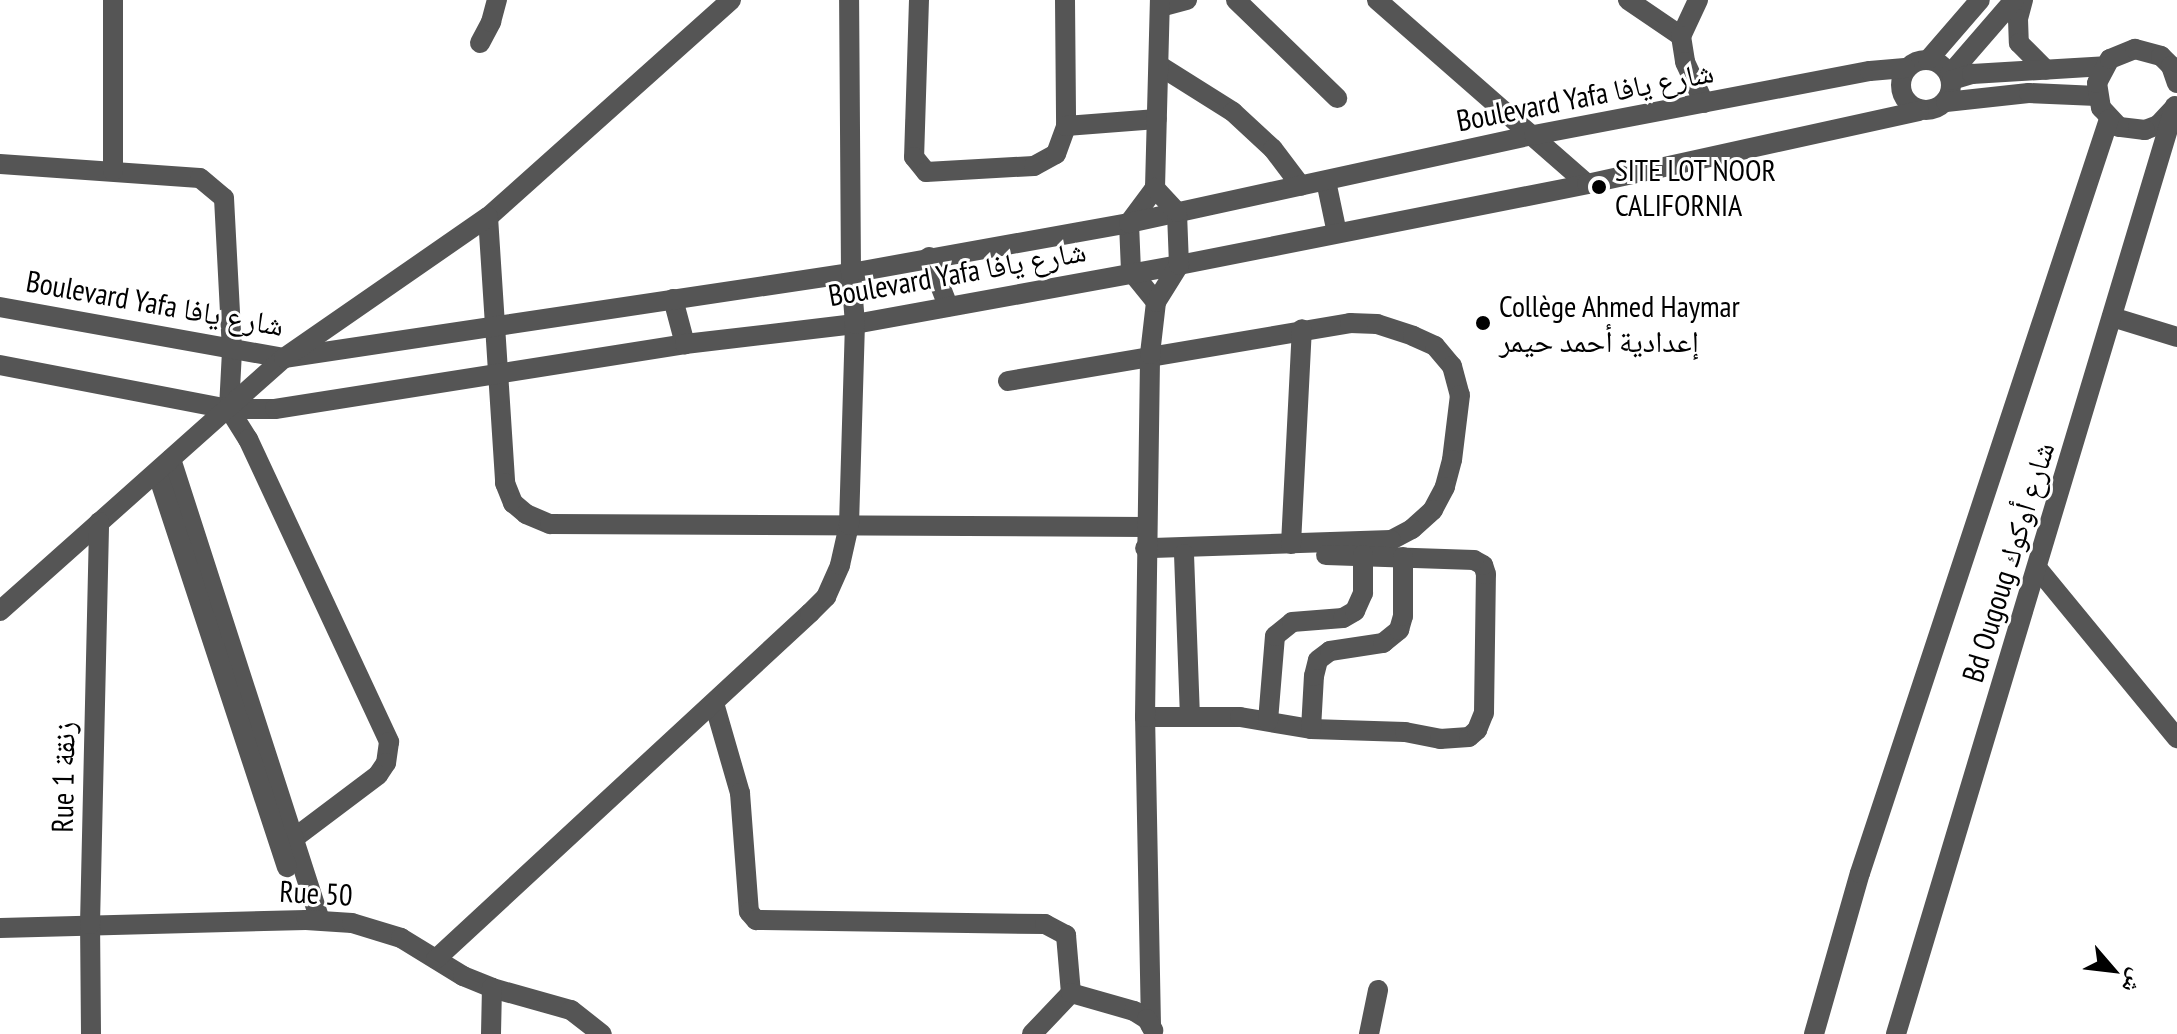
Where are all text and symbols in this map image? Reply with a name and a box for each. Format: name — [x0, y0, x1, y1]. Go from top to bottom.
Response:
street label: Boulevard Yafa شارع يافا — [1453, 53, 1717, 139]
place label: SITE LOT NOOR CALIFORNIA — [1615, 152, 1777, 222]
marker: SITE LOT NOOR CALIFORNIA — [1590, 178, 1608, 196]
street label: Boulevard Yafa شارع يافا — [825, 233, 1089, 313]
street label: Boulevard Yafa شارع يافا — [23, 263, 287, 343]
place label: Collège Ahmed Haymar إعدادية أحمد حيمر — [1499, 288, 1740, 358]
marker: Collège Ahmed Haymar إعدادية أحمد حيمر — [1474, 314, 1492, 332]
street label: Bd Ougoug شارع أوكوك — [1954, 438, 2062, 686]
street label: Rue 1 زنقة — [44, 721, 82, 833]
street label: Rue 50 — [279, 873, 353, 913]
north arrow — [2073, 930, 2153, 1010]
text: ش — [2116, 964, 2152, 998]

